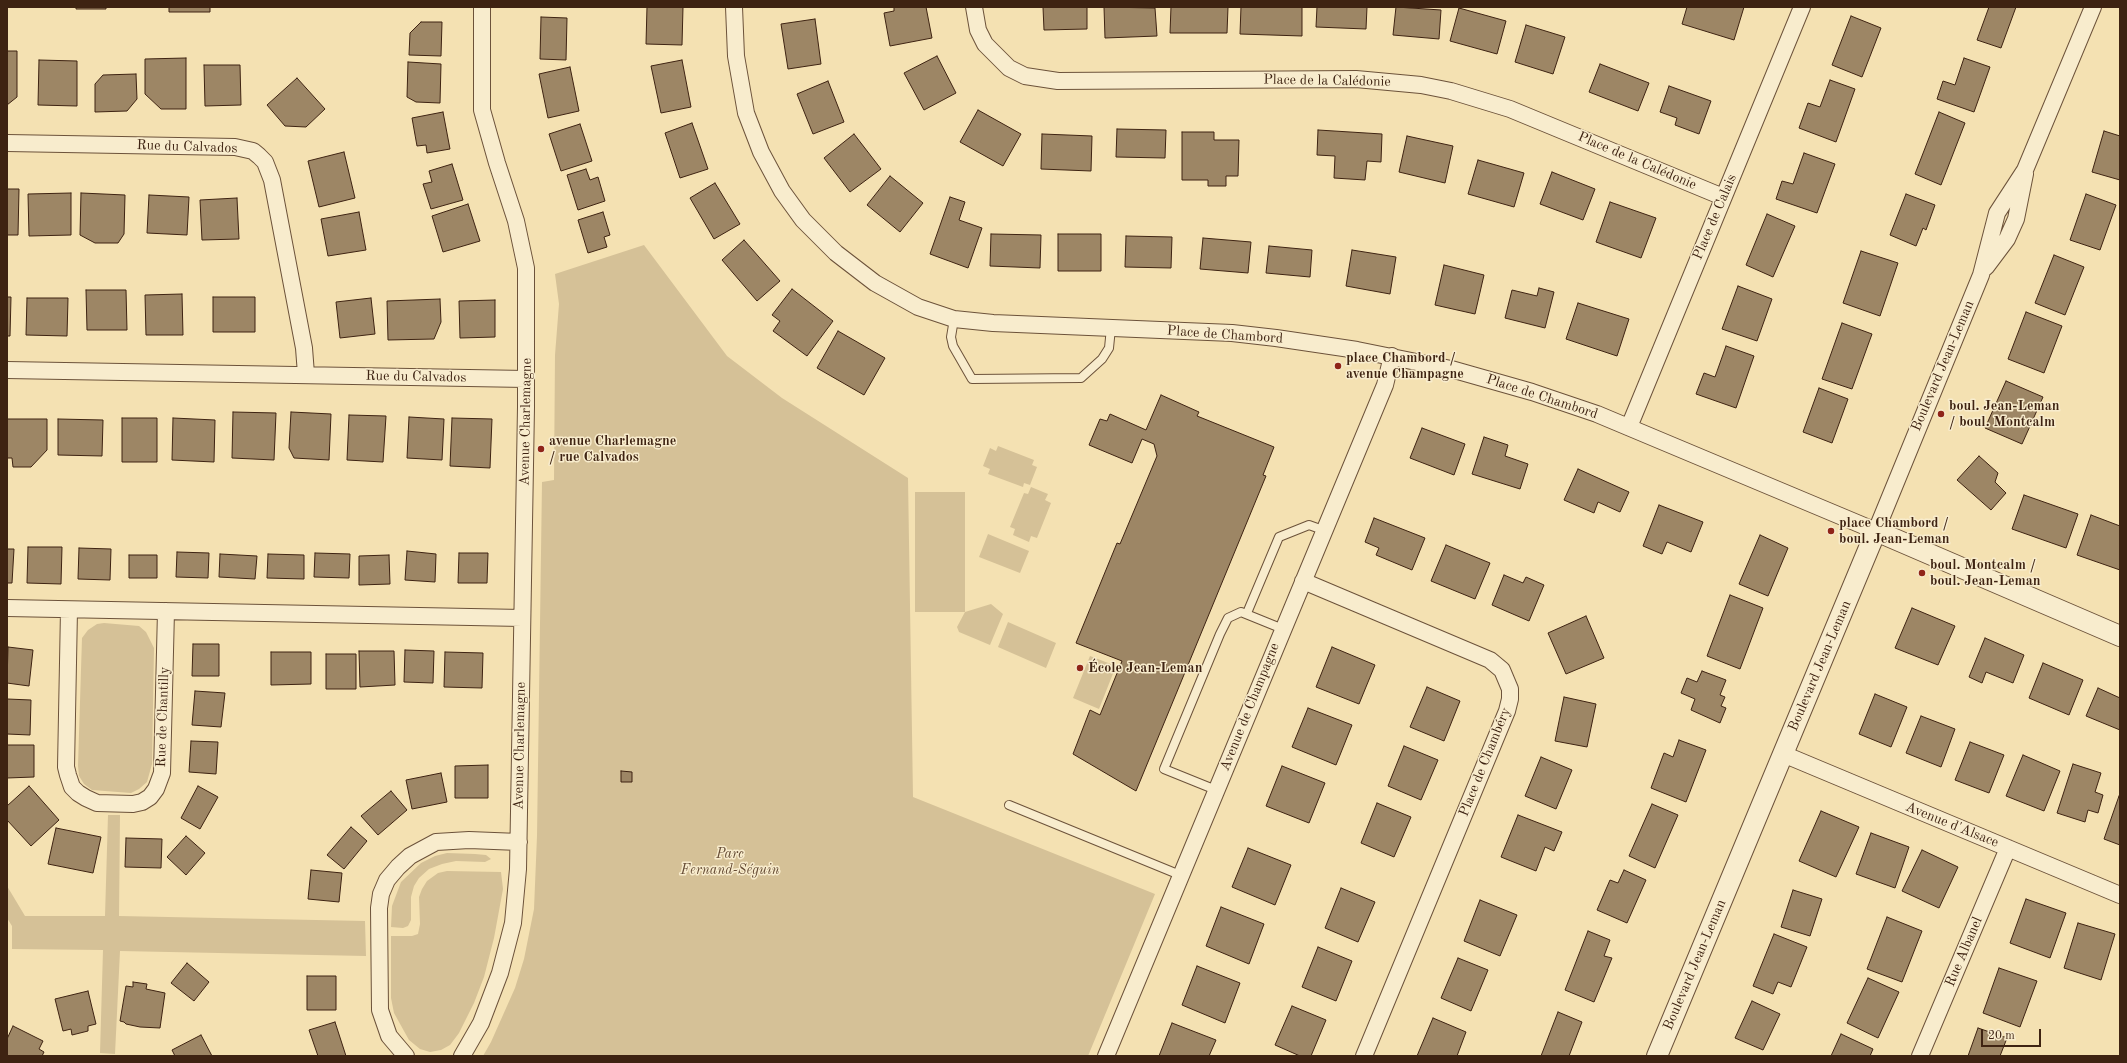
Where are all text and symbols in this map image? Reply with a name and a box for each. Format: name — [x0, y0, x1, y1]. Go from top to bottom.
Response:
street label: Place de la Calédonie — [1263, 71, 1391, 91]
street label: Place de la Calédonie — [1575, 128, 1699, 194]
street label: Rue du Calvados — [136, 137, 238, 157]
street label: Place de Calais — [1689, 172, 1741, 262]
street label: Boulevard Jean-Leman — [1908, 298, 1978, 434]
street label: Place de Chambord — [1166, 323, 1284, 347]
place label: place Chambord / avenue Champagne — [1346, 350, 1464, 382]
street label: Avenue Charlemagne — [516, 358, 536, 486]
marker: place Chambord / avenue Champagne — [1333, 361, 1343, 371]
street label: Rue du Calvados — [365, 368, 467, 386]
street label: Place de Chambord — [1484, 371, 1600, 423]
place label: boul. Jean-Leman / boul. Montcalm — [1949, 398, 2060, 430]
marker: boul. Jean-Leman / boul. Montcalm — [1936, 409, 1946, 419]
place label: avenue Charlemagne / rue Calvados — [549, 433, 676, 466]
marker: avenue Charlemagne / rue Calvados — [536, 444, 546, 454]
place label: place Chambord / boul. Jean-Leman — [1839, 515, 1950, 548]
marker: place Chambord / boul. Jean-Leman — [1826, 526, 1836, 536]
place label: boul. Montcalm / boul. Jean-Leman — [1930, 557, 2041, 590]
marker: boul. Montcalm / boul. Jean-Leman — [1917, 568, 1927, 578]
street label: Boulevard Jean-Leman — [1785, 598, 1855, 734]
street label: Avenue de Champagne — [1217, 640, 1283, 774]
place label: École Jean-Leman — [1088, 660, 1202, 676]
marker: École Jean-Leman — [1075, 663, 1085, 673]
street label: Rue de Chantilly — [153, 666, 173, 768]
street label: Avenue Charlemagne — [510, 682, 530, 810]
street label: Place de Chambéry — [1455, 705, 1515, 819]
street label: Avenue d'Alsace — [1903, 799, 2001, 851]
park label: Parc Fernand-Séguin — [680, 846, 780, 878]
street label: Boulevard Jean-Leman — [1660, 897, 1730, 1033]
street label: Rue Albanel — [1942, 915, 1986, 989]
scale bar — [1983, 1021, 2043, 1047]
text: 20 m — [1988, 1030, 2015, 1042]

